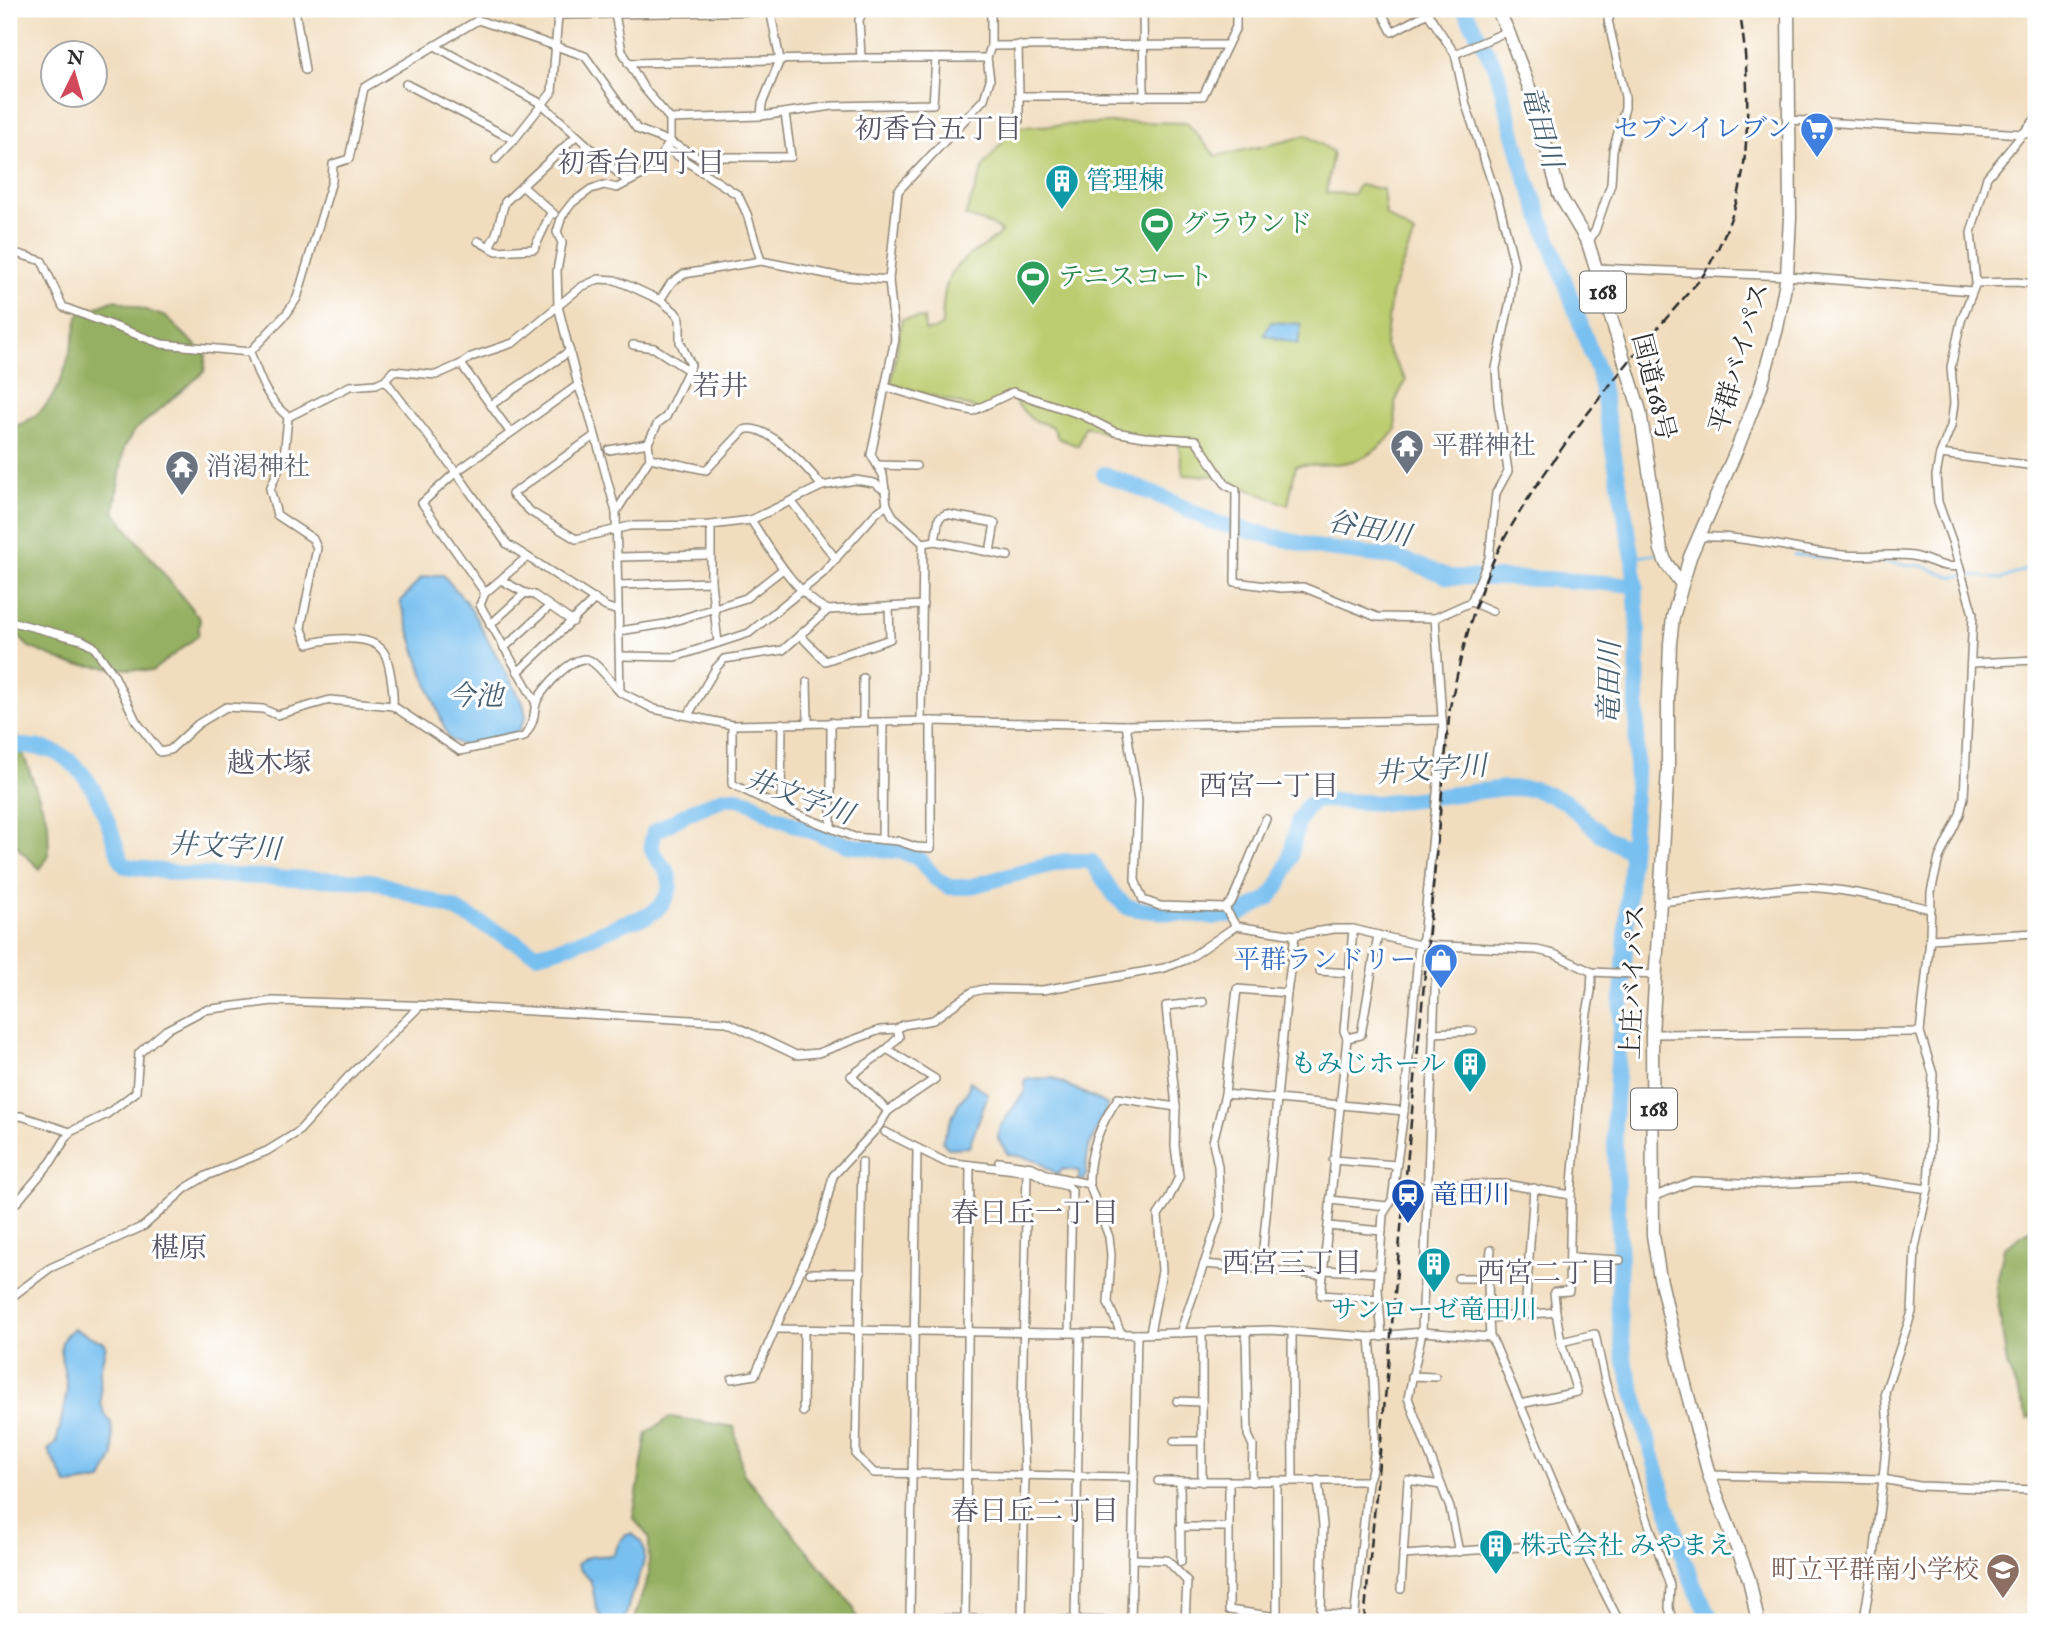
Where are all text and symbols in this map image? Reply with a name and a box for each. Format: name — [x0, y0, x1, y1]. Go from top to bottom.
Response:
north arrow — [38, 38, 108, 108]
text: N — [65, 46, 85, 72]
water label: 竜田川 — [1512, 82, 1569, 175]
supermarket icon: セブンイレブン — [1798, 110, 1836, 159]
district label: 初香台五丁目 — [854, 113, 1022, 148]
place label: セブンイレブン — [1613, 113, 1792, 146]
district label: 初香台四丁目 — [557, 147, 725, 182]
building icon: 管理棟 — [1043, 162, 1081, 211]
place label: 管理棟 — [1086, 165, 1164, 198]
sports icon: グラウンド — [1138, 205, 1176, 254]
place label: グラウンド — [1182, 208, 1312, 241]
sports icon: テニスコート — [1014, 258, 1052, 307]
place label: テニスコート — [1058, 261, 1213, 294]
road number: 168 — [1580, 272, 1626, 312]
street label: 平群バイパス — [1703, 279, 1777, 437]
street label: 国道168号 — [1624, 330, 1682, 444]
district label: 若井 — [692, 370, 748, 405]
temple icon: 平群神社 — [1388, 427, 1426, 476]
place label: 平群神社 — [1432, 430, 1536, 463]
temple icon: 消渇神社 — [163, 448, 201, 497]
place label: 消渇神社 — [206, 451, 310, 484]
water label: 谷田川 — [1324, 505, 1417, 556]
water label: 竜田川 — [1593, 638, 1629, 725]
water label: 今池 — [447, 680, 506, 715]
district label: 越木塚 — [227, 747, 311, 782]
water label: 井文字川 — [1374, 749, 1491, 792]
water label: 井文字川 — [740, 762, 860, 835]
district label: 西宮一丁目 — [1199, 770, 1339, 805]
water label: 井文字川 — [168, 828, 285, 869]
street label: 上庄バイパス — [1615, 904, 1653, 1060]
shop icon: 平群ランドリー — [1422, 941, 1460, 990]
place label: 平群ランドリー — [1234, 944, 1416, 977]
building icon: もみじホール — [1451, 1045, 1489, 1094]
place label: もみじホール — [1291, 1048, 1446, 1081]
road number: 168 — [1631, 1088, 1677, 1129]
station icon: 竜田川 — [1389, 1176, 1427, 1225]
place label: 竜田川 — [1432, 1179, 1510, 1212]
district label: 春日丘一丁目 — [951, 1197, 1119, 1232]
district label: 椹原 — [151, 1232, 207, 1267]
building icon: サンローゼ竜田川 — [1415, 1245, 1453, 1294]
district label: 西宮三丁目 — [1222, 1247, 1362, 1282]
district label: 西宮二丁目 — [1477, 1257, 1617, 1292]
place label: サンローゼ竜田川 — [1331, 1294, 1537, 1327]
district label: 春日丘二丁目 — [951, 1495, 1119, 1530]
building icon: 株式会社 みやまえ — [1477, 1527, 1515, 1576]
place label: 株式会社 みやまえ — [1520, 1530, 1734, 1563]
school or university icon: 町立平群南小学校 — [1984, 1551, 2022, 1600]
place label: 町立平群南小学校 — [1771, 1554, 1979, 1587]

